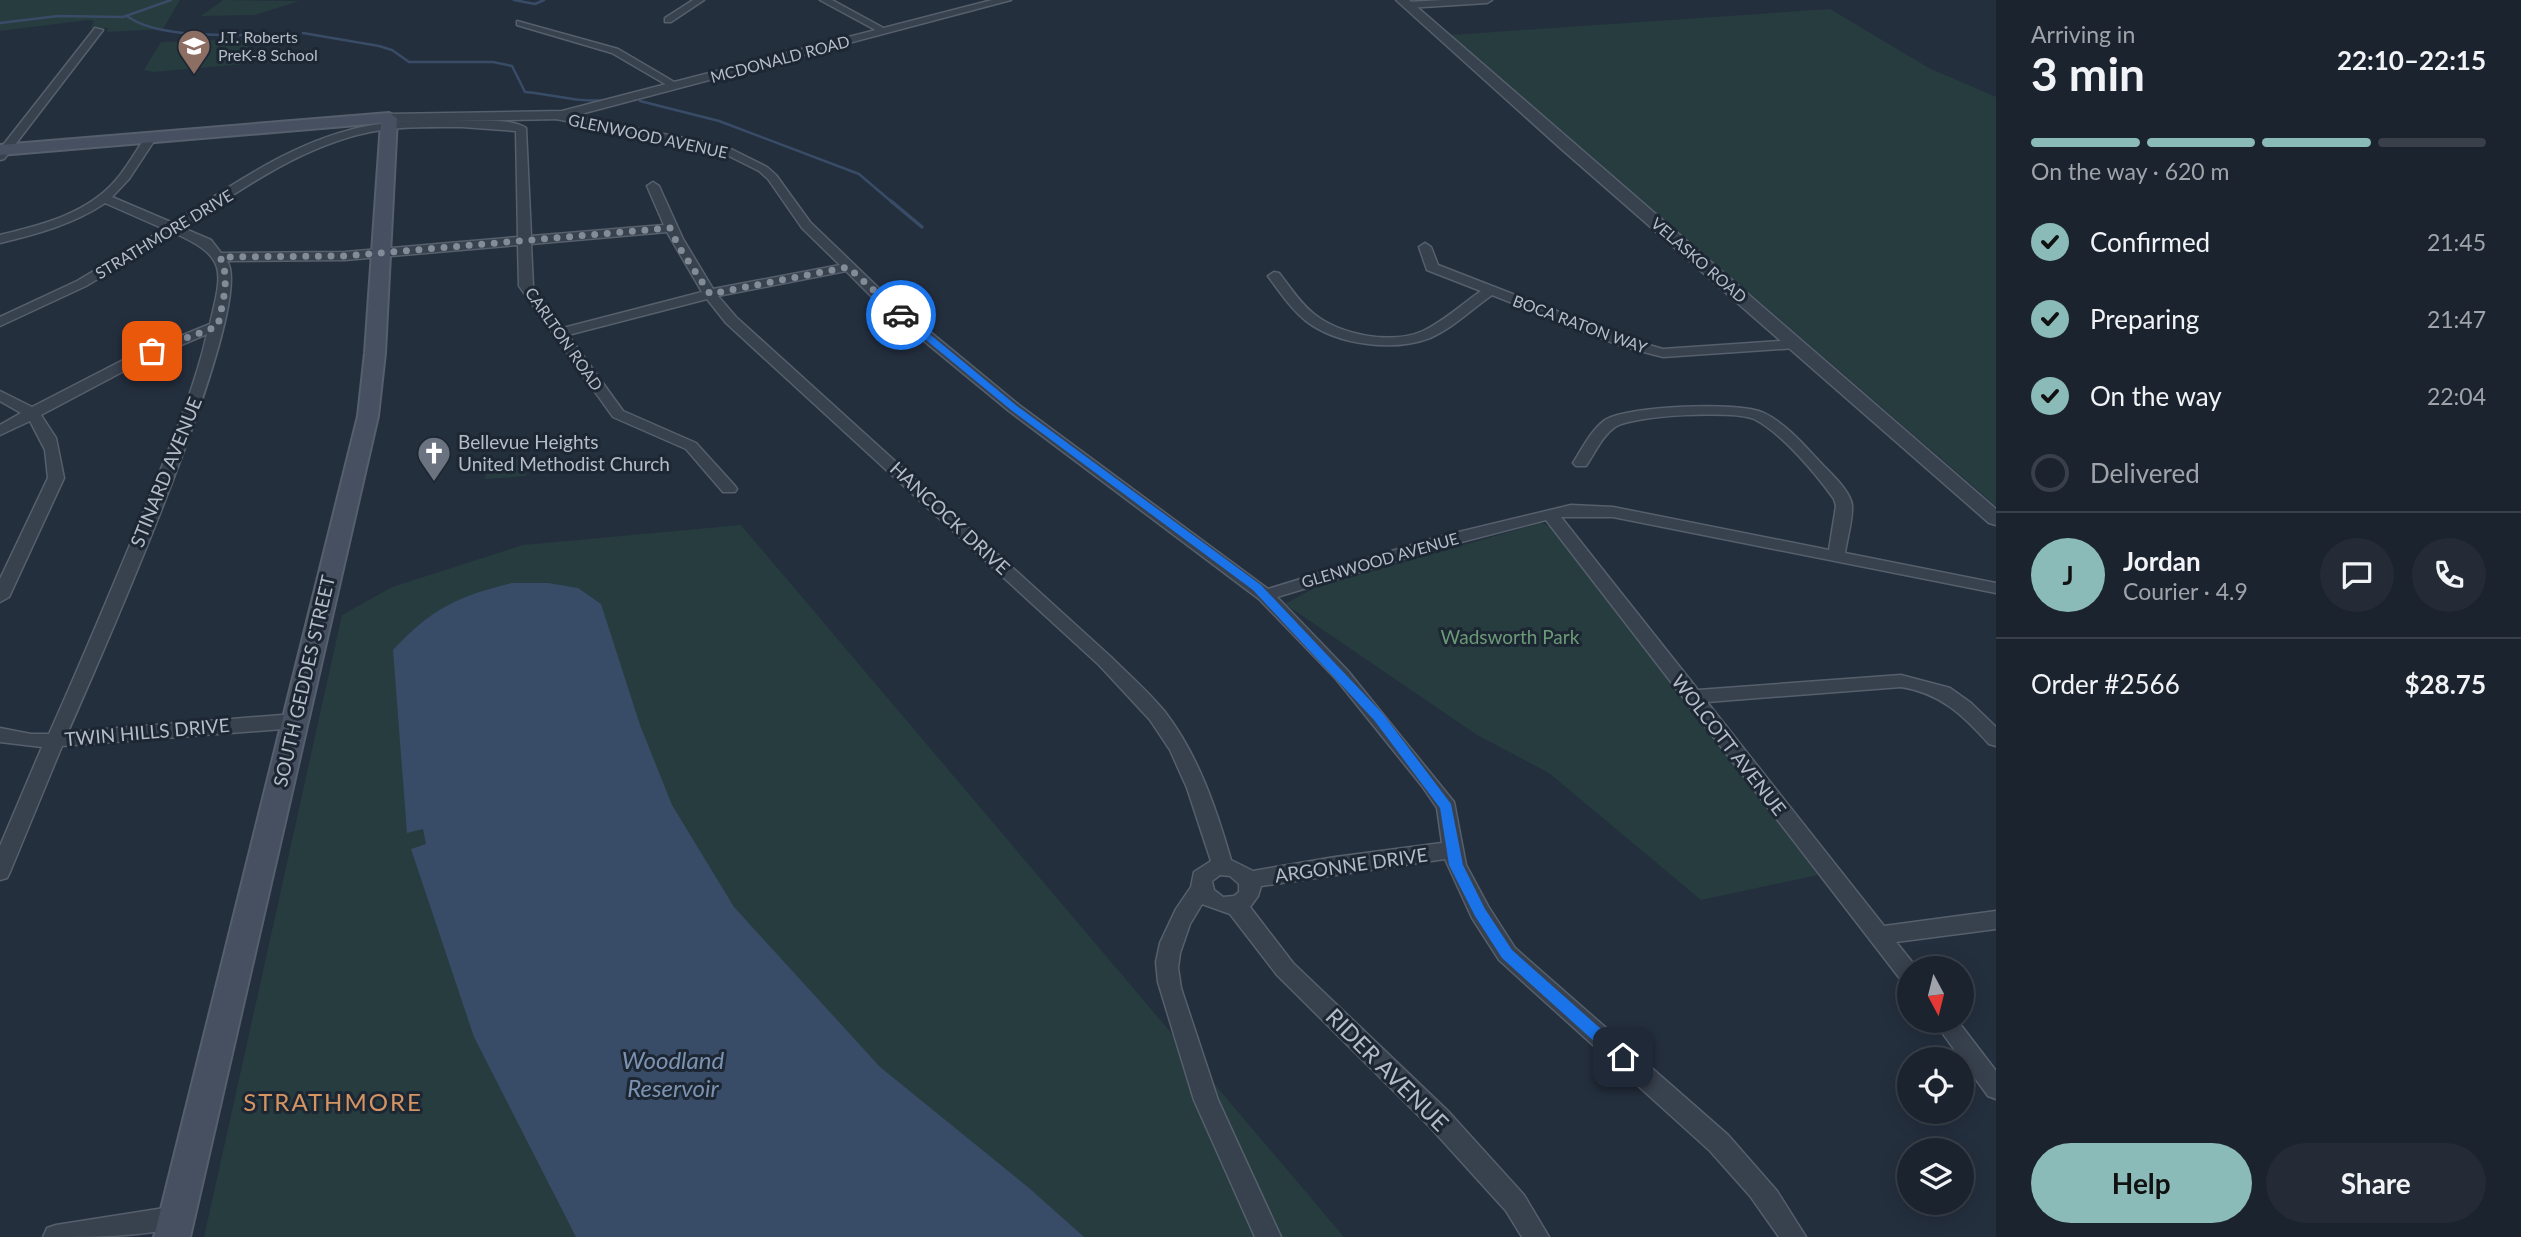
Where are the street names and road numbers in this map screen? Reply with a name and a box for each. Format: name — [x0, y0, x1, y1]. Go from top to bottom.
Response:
street label: MCDONALD ROAD — [708, 31, 852, 86]
street label: GLENWOOD AVENUE — [567, 109, 729, 162]
street label: STRATHMORE DRIVE — [91, 185, 236, 282]
street label: VELASKO ROAD — [1648, 213, 1751, 306]
street label: CARLTON ROAD — [522, 283, 607, 394]
street label: BOCA RATON WAY — [1510, 290, 1650, 357]
street label: STINARD AVENUE — [125, 393, 206, 550]
street label: HANCOCK DRIVE — [886, 456, 1015, 579]
street label: GLENWOOD AVENUE — [1299, 528, 1461, 591]
street label: SOUTH GEDDES STREET — [268, 573, 339, 789]
street label: WOLCOTT AVENUE — [1667, 670, 1791, 820]
street label: TWIN HILLS DRIVE — [63, 713, 230, 750]
street label: ARGONNE DRIVE — [1273, 842, 1429, 887]
street label: RIDER AVENUE — [1320, 1002, 1455, 1137]

